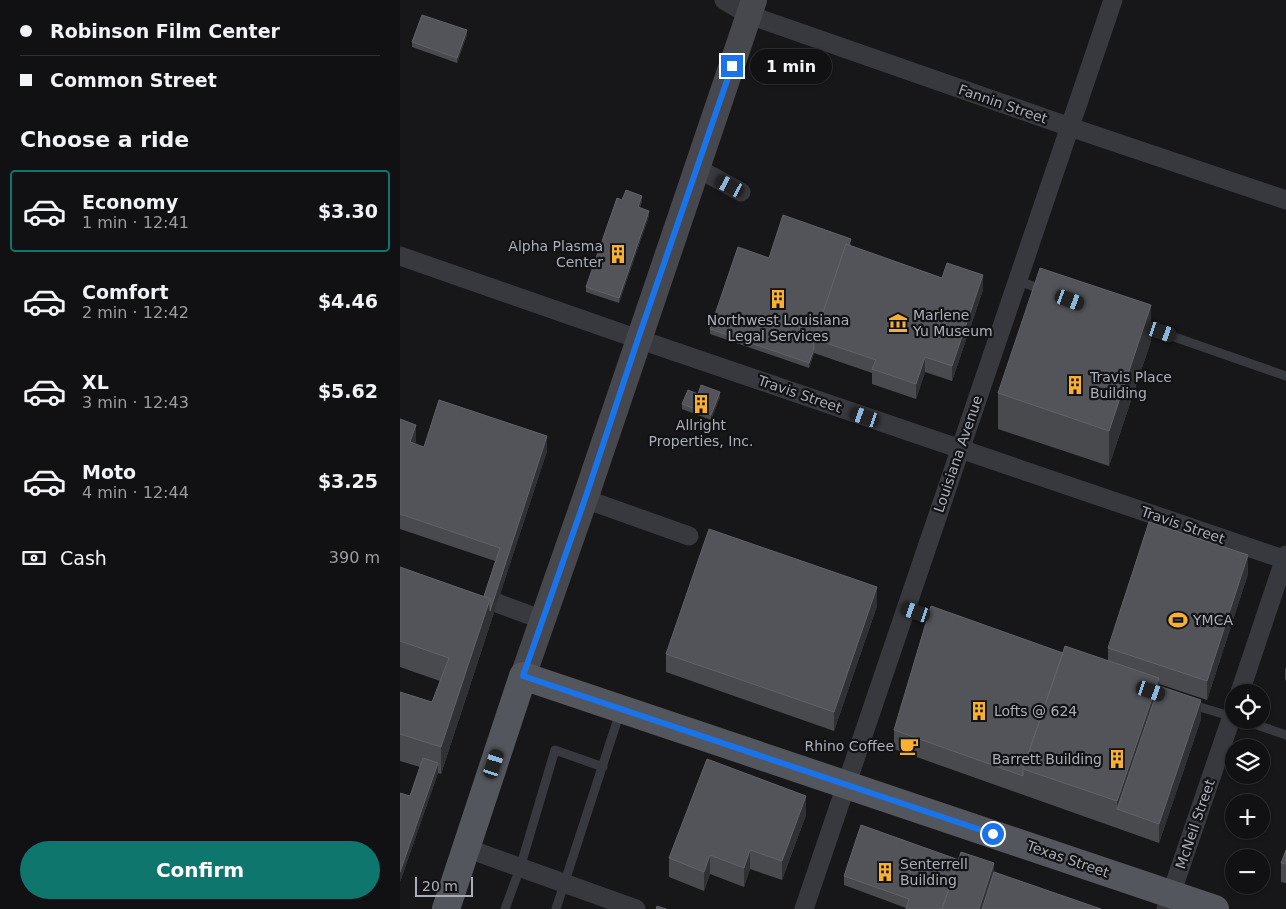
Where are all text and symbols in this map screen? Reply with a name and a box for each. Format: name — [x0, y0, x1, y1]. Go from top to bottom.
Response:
text: Robinson Film Center — [50, 20, 280, 42]
callout: 1 min — [750, 48, 832, 84]
route end — [721, 55, 743, 77]
text: 1 min — [766, 57, 816, 76]
text: Common Street — [50, 69, 217, 91]
street label: Fannin Street — [956, 81, 1050, 127]
text: Choose a ride — [20, 127, 189, 152]
car — [713, 173, 746, 199]
icon: car — [22, 189, 67, 234]
text: Economy — [82, 191, 178, 213]
text: $3.30 — [318, 200, 378, 222]
text: 1 min · 12:41 — [82, 213, 189, 232]
place label: Alpha Plasma Center — [508, 238, 603, 270]
building icon: Alpha Plasma Center — [607, 243, 629, 265]
icon: car — [22, 279, 67, 324]
text: Comfort — [82, 281, 169, 303]
building icon: Northwest Louisiana Legal Services — [767, 288, 789, 310]
car — [1053, 288, 1086, 312]
text: $4.46 — [318, 290, 378, 312]
text: 2 min · 12:42 — [82, 303, 189, 322]
place label: Marlene Yu Museum — [912, 307, 993, 339]
place label: Northwest Louisiana Legal Services — [707, 312, 849, 344]
museum icon: Marlene Yu Museum — [887, 312, 909, 334]
car — [1145, 320, 1178, 344]
icon: car — [22, 369, 67, 414]
place label: Travis Place Building — [1089, 369, 1172, 401]
text: XL — [82, 371, 109, 393]
street label: Travis Street — [755, 372, 844, 416]
building icon: Travis Place Building — [1064, 374, 1086, 396]
text: $5.62 — [318, 380, 378, 402]
text: 3 min · 12:43 — [82, 393, 189, 412]
building icon: Allright Properties, Inc. — [690, 393, 712, 415]
street label: Louisiana Avenue — [930, 393, 986, 515]
car — [848, 405, 881, 429]
place label: Allright Properties, Inc. — [649, 417, 753, 449]
icon: car — [22, 459, 67, 504]
text: Moto — [82, 461, 136, 483]
text: $3.25 — [318, 470, 378, 492]
text: 4 min · 12:44 — [82, 483, 189, 502]
street label: Travis Street — [1138, 503, 1227, 547]
icon: cash — [20, 544, 48, 572]
text: Cash — [60, 547, 107, 569]
text: 390 m — [329, 548, 380, 567]
car — [899, 600, 932, 624]
sports icon: YMCA — [1167, 609, 1189, 631]
place label: YMCA — [1192, 612, 1233, 628]
car — [1134, 679, 1167, 703]
map controls — [1225, 684, 1270, 894]
button: locate — [1225, 684, 1270, 729]
building icon: Lofts @ 624 — [968, 700, 990, 722]
place label: Lofts @ 624 — [994, 703, 1077, 719]
cafe icon: Rhino Coffee — [898, 735, 920, 757]
place label: Rhino Coffee — [804, 738, 894, 754]
button: layers — [1225, 739, 1270, 784]
car — [482, 747, 505, 781]
building icon: Barrett Building — [1106, 748, 1128, 770]
place label: Barrett Building — [992, 751, 1102, 767]
street label: McNeil Street — [1172, 777, 1218, 871]
button: + — [1225, 794, 1270, 839]
route start — [982, 823, 1004, 845]
street label: Texas Street — [1024, 837, 1112, 881]
button: Confirm — [20, 841, 380, 899]
button: − — [1225, 849, 1270, 894]
place label: Senterrell Building — [900, 856, 968, 888]
building icon: Senterrell Building — [874, 861, 896, 883]
scale bar — [415, 874, 472, 897]
text: 20 m — [422, 878, 458, 894]

